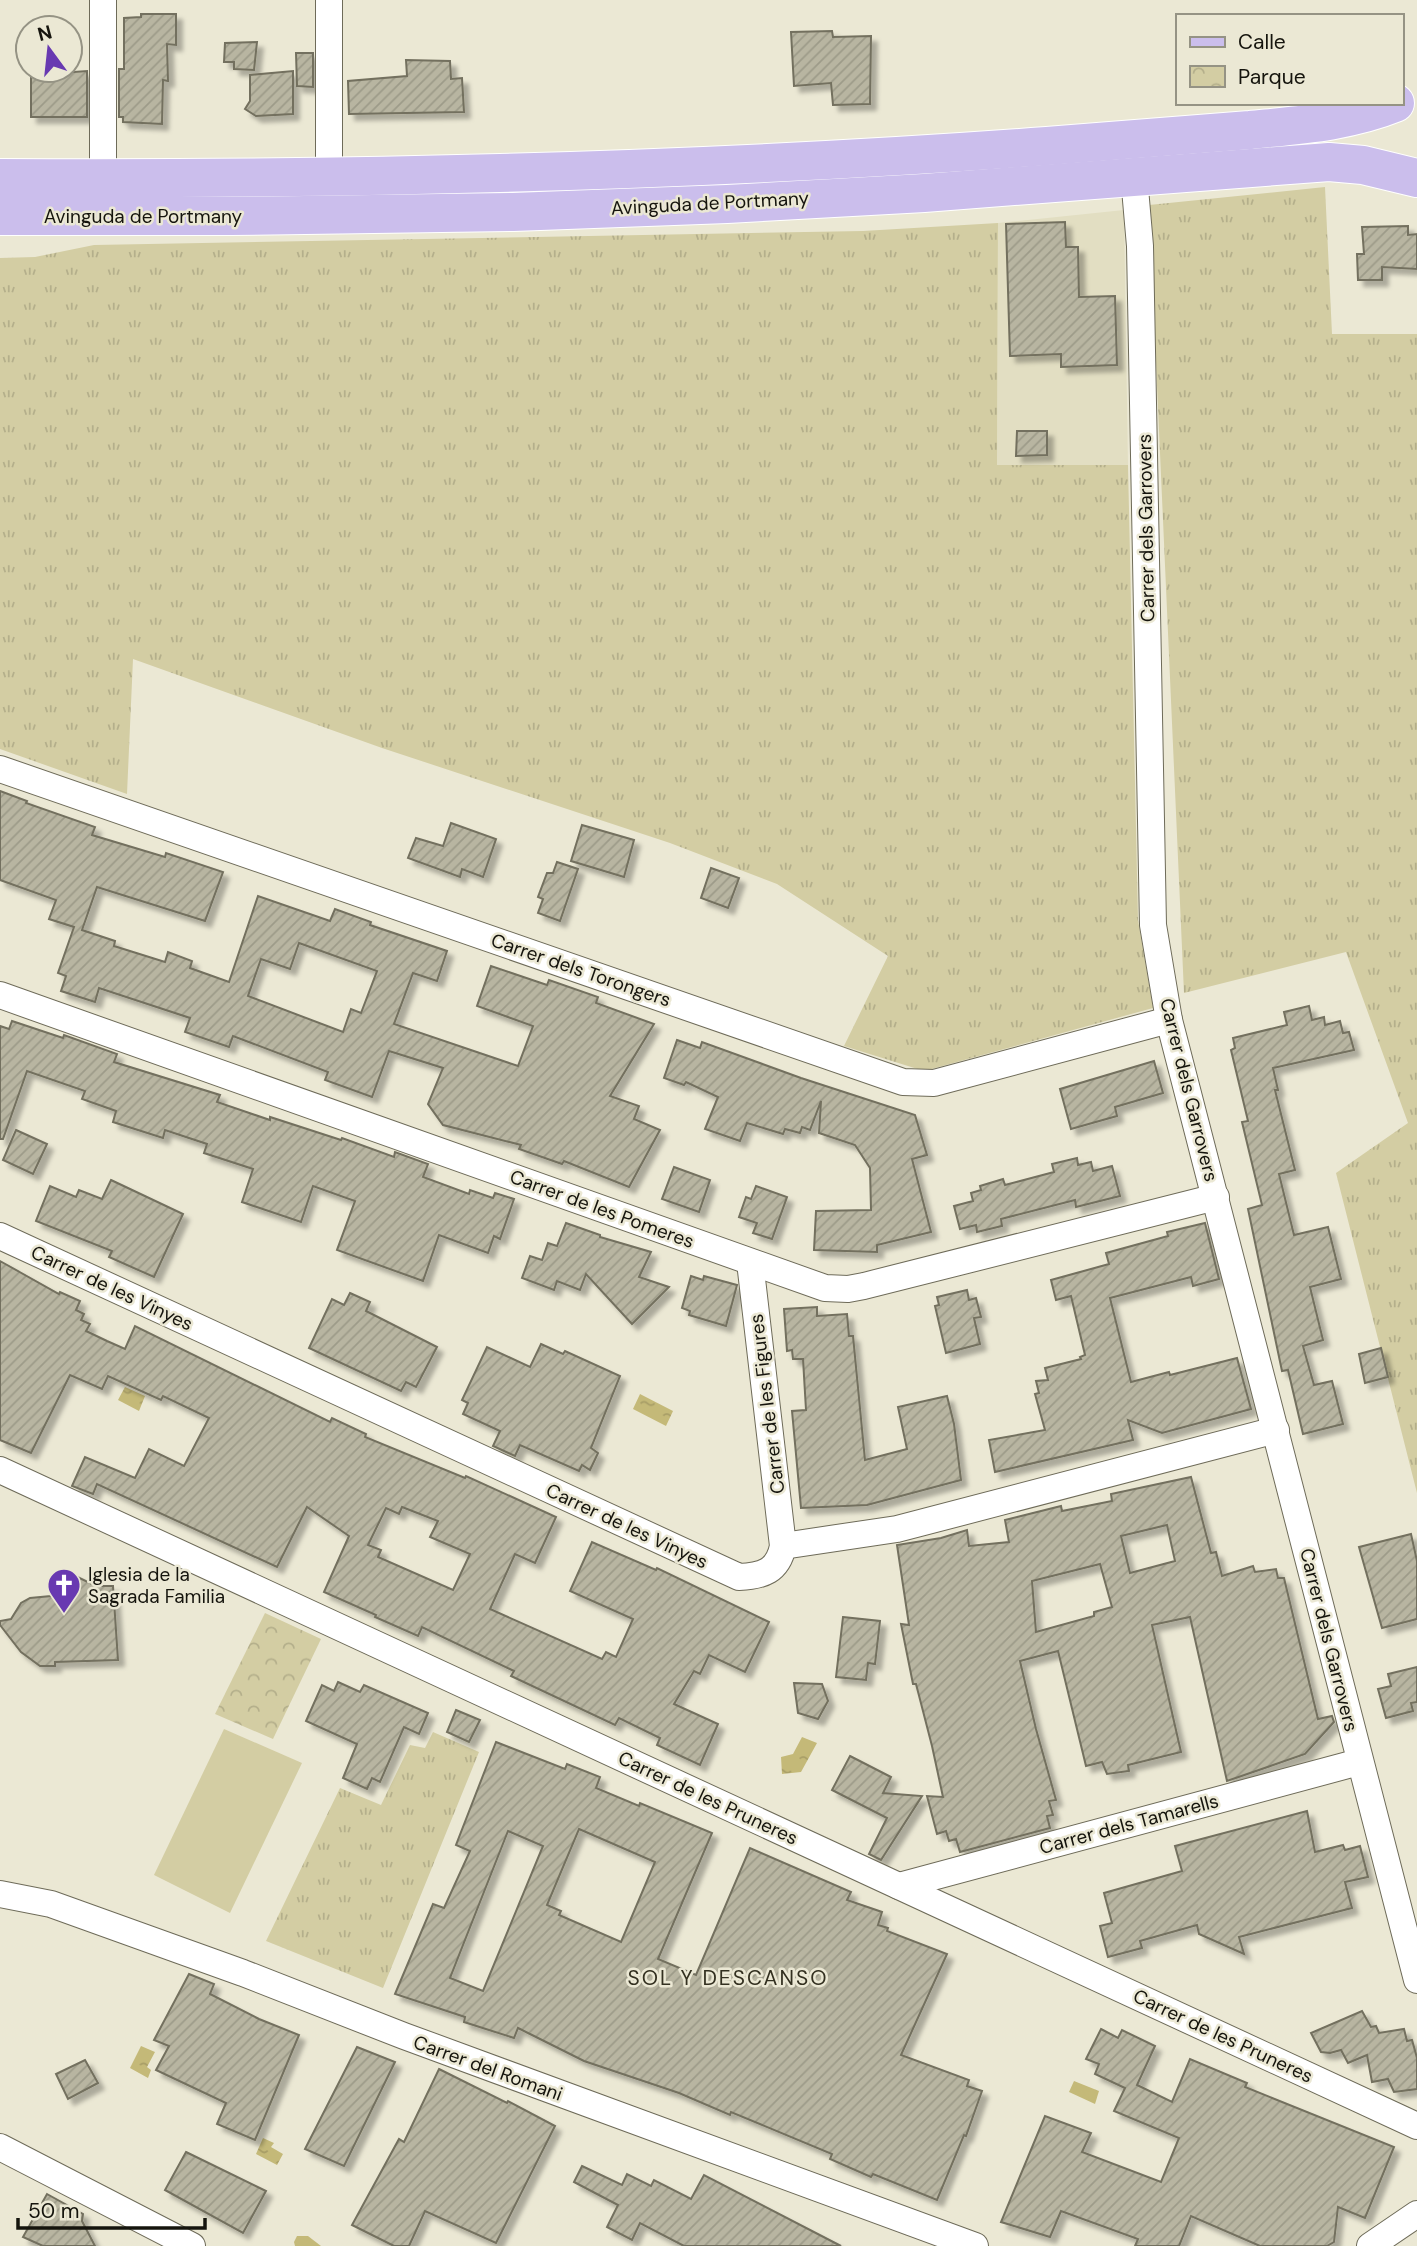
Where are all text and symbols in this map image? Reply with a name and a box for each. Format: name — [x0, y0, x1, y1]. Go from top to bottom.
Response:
north arrow — [14, 14, 84, 84]
legend — [1176, 14, 1403, 105]
text: N — [35, 19, 55, 47]
text: Calle — [1238, 28, 1286, 56]
text: Parque — [1238, 63, 1306, 91]
street label: Avinguda de Portmany — [610, 185, 810, 221]
street label: Avinguda de Portmany — [44, 204, 243, 229]
street label: Carrer dels Garrovers — [1132, 434, 1160, 622]
street label: Carrer dels Torongers — [488, 927, 674, 1013]
street label: Carrer dels Garrovers — [1154, 996, 1224, 1184]
street label: Carrer de les Pomeres — [506, 1164, 698, 1254]
street label: Carrer de les Vinyes — [27, 1240, 197, 1336]
street label: Carrer de les Figures — [744, 1313, 790, 1495]
street label: Carrer de les Vinyes — [542, 1478, 712, 1574]
street label: Carrer dels Garrovers — [1294, 1546, 1364, 1734]
place label: Iglesia de la Sagrada Familia — [88, 1562, 225, 1609]
church icon: Iglesia de la Sagrada Familia — [45, 1566, 83, 1615]
street label: Carrer de les Pruneres — [614, 1745, 802, 1851]
street label: Carrer dels Tamarells — [1037, 1788, 1221, 1860]
district label: SOL Y DESCANSO — [628, 1964, 828, 1992]
street label: Carrer de les Pruneres — [1129, 1983, 1317, 2089]
street label: Carrer del Romani — [410, 2029, 566, 2107]
scale bar — [18, 2186, 205, 2230]
text: 50 m — [28, 2197, 79, 2225]

